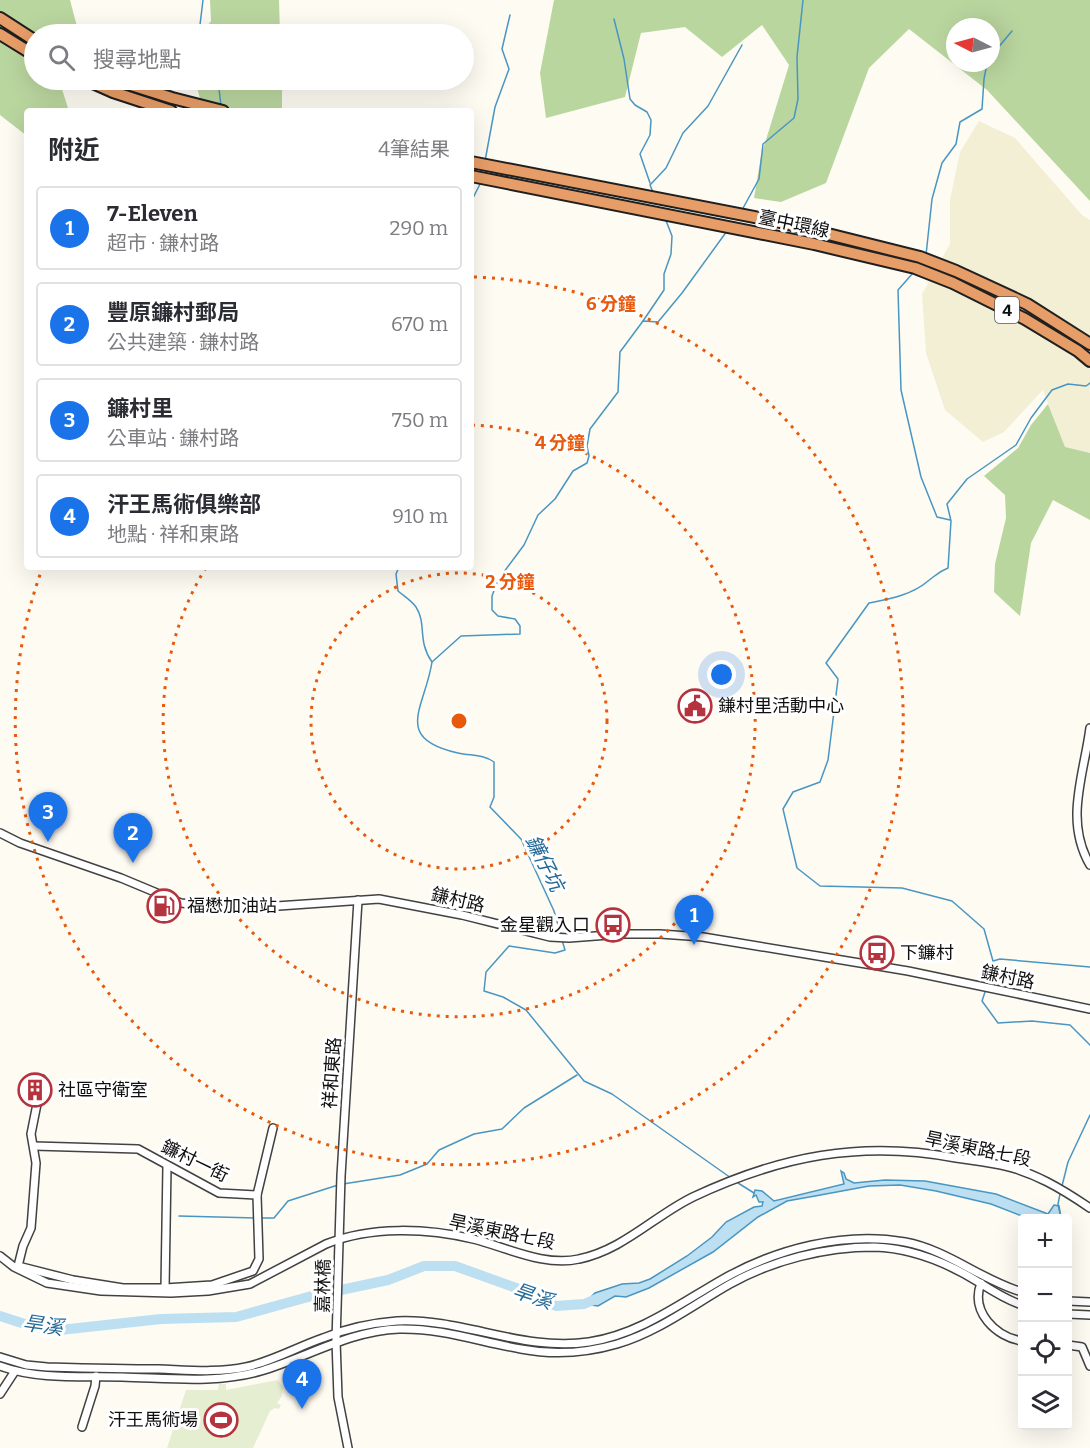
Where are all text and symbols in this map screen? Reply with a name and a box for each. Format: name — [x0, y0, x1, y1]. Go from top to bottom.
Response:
north arrow — [946, 18, 1000, 72]
search box — [24, 24, 474, 90]
icon: search — [45, 41, 78, 74]
text: 搜尋地點 — [93, 46, 181, 73]
text: 附近 — [48, 135, 100, 166]
text: 4筆結果 — [378, 137, 450, 161]
text: 7-Eleven — [107, 200, 198, 227]
street label: 臺中環線 — [756, 206, 832, 242]
text: 1 — [65, 216, 74, 240]
text: 290 m — [390, 216, 448, 240]
text: 超市 · 鎌村路 — [107, 231, 219, 255]
text: 6 分鐘 — [586, 293, 636, 315]
road number: 4 — [995, 297, 1019, 323]
text: 豐原鐮村郵局 — [107, 299, 239, 326]
text: 2 — [64, 312, 75, 336]
text: 670 m — [391, 312, 448, 336]
text: 公共建築 · 鎌村路 — [107, 330, 259, 354]
text: 鐮村里 — [107, 395, 173, 422]
text: 3 — [64, 408, 75, 432]
text: 750 m — [392, 408, 448, 432]
text: 公車站 · 鎌村路 — [107, 426, 239, 450]
text: 4 分鐘 — [535, 432, 585, 454]
text: 汗王馬術俱樂部 — [107, 491, 261, 518]
text: 4 — [63, 504, 76, 528]
text: 910 m — [392, 504, 448, 528]
text: 地點 · 祥和東路 — [107, 522, 239, 546]
text: 2 分鐘 — [485, 571, 535, 593]
your location — [707, 660, 736, 689]
public building icon: 鎌村里活動中心 — [677, 688, 713, 724]
place label: 鎌村里活動中心 — [718, 695, 844, 717]
centre of rings — [449, 711, 469, 731]
pin: 3 — [28, 792, 68, 842]
pin: 2 — [114, 814, 152, 863]
water label: 鐮仔坑 — [521, 831, 571, 898]
street label: 鎌村路 — [429, 883, 487, 917]
fuel station icon: 福懋加油站 — [146, 888, 182, 924]
place label: 福懋加油站 — [187, 895, 277, 917]
pin: 1 — [674, 896, 714, 945]
bus stop icon: 金星觀入口 — [595, 907, 631, 943]
place label: 金星觀入口 — [500, 914, 590, 936]
bus stop icon: 下鐮村 — [859, 935, 895, 971]
place label: 下鐮村 — [900, 942, 954, 964]
street label: 鎌村路 — [979, 961, 1037, 993]
street label: 祥和東路 — [319, 1036, 345, 1110]
building icon: 社區守衛室 — [17, 1072, 53, 1108]
place label: 社區守衛室 — [58, 1079, 148, 1101]
street label: 旱溪東路七段 — [923, 1127, 1033, 1171]
street label: 鐮村一街 — [158, 1135, 232, 1187]
street label: 旱溪東路七段 — [447, 1210, 557, 1254]
map controls — [1018, 1214, 1072, 1430]
button: + — [1018, 1214, 1072, 1268]
street label: 嘉林橋 — [312, 1259, 334, 1313]
button: − — [1018, 1268, 1072, 1322]
water label: 旱溪 — [510, 1278, 559, 1315]
water label: 旱溪 — [22, 1310, 67, 1340]
button: locate — [1018, 1322, 1072, 1376]
pin: 4 — [282, 1360, 322, 1409]
button: layers — [1018, 1376, 1072, 1430]
sports icon: 汗王馬術場 — [203, 1402, 239, 1438]
place label: 汗王馬術場 — [108, 1409, 198, 1431]

